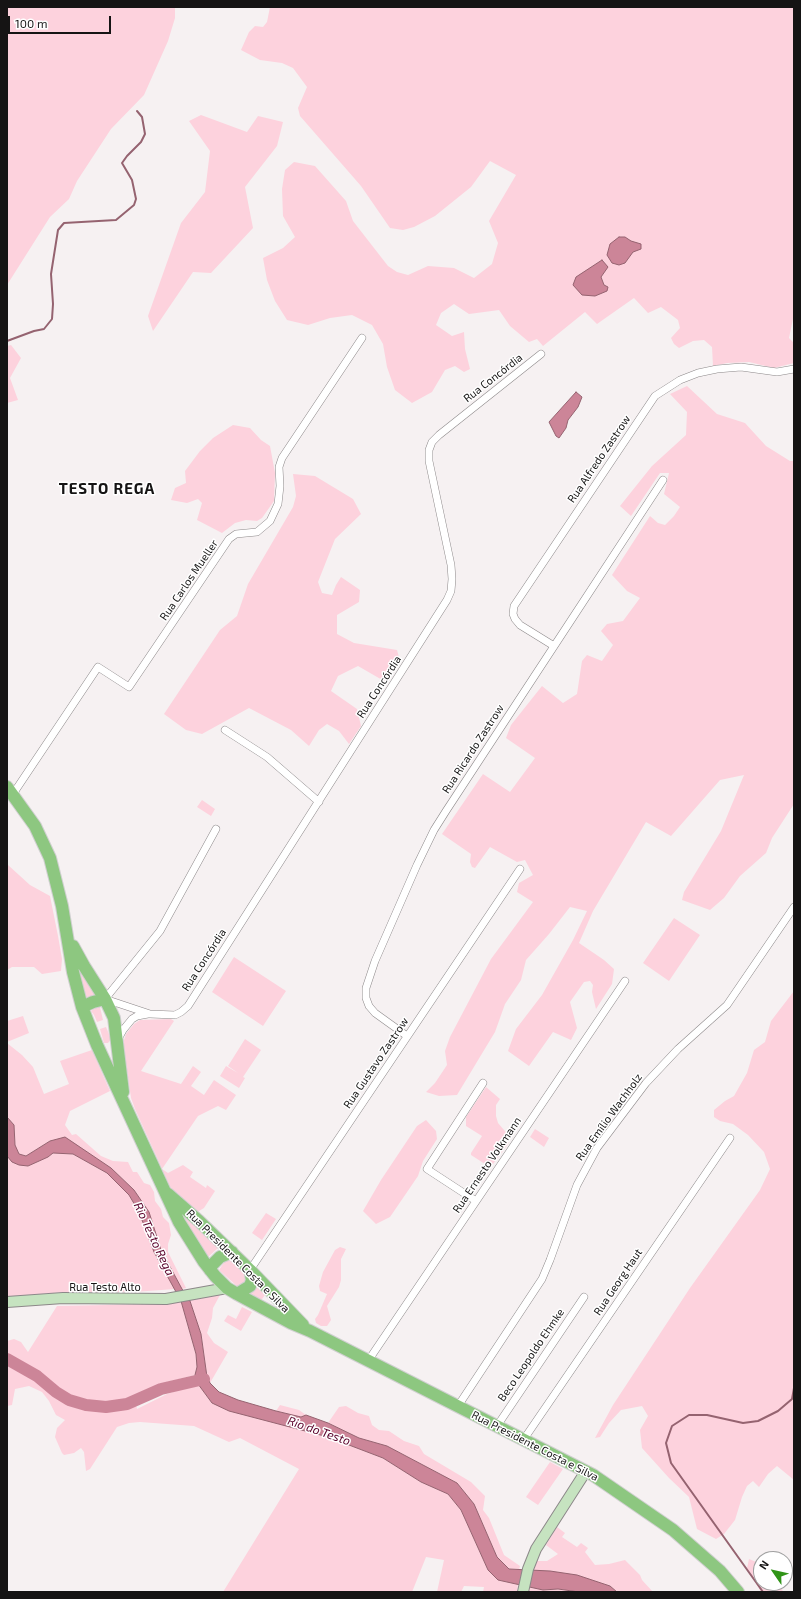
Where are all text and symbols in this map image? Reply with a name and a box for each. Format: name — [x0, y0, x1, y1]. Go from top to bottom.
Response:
scale bar — [10, 8, 113, 34]
text: 100 m — [15, 16, 47, 30]
street label: Rua Concórdia — [461, 351, 525, 405]
street label: Rua Alfredo Zastrow — [565, 413, 633, 505]
district label: TESTO REGA — [59, 480, 155, 498]
street label: Rua Carlos Mueller — [157, 537, 221, 623]
street label: Rua Concórdia — [354, 653, 404, 721]
street label: Rua Ricardo Zastrow — [439, 702, 507, 796]
street label: Rua Concórdia — [179, 926, 229, 994]
street label: Rua Gustavo Zastrow — [341, 1015, 411, 1111]
street label: Rua Emílio Wachholz — [573, 1071, 645, 1163]
street label: Rua Ernesto Volkmann — [450, 1115, 524, 1215]
water label: Rio Testo Rega — [131, 1200, 177, 1278]
street label: Rua Presidente Costa e Silva — [184, 1207, 292, 1315]
street label: Rua Georg Haut — [591, 1246, 645, 1318]
street label: Rua Testo Alto — [69, 1280, 141, 1294]
street label: Beco Leopoldo Ehmke — [495, 1306, 567, 1404]
street label: Rua Presidente Costa e Silva — [469, 1408, 601, 1484]
water label: Rio do Testo — [286, 1414, 352, 1448]
north arrow — [753, 1551, 793, 1591]
text: N — [756, 1558, 771, 1572]

